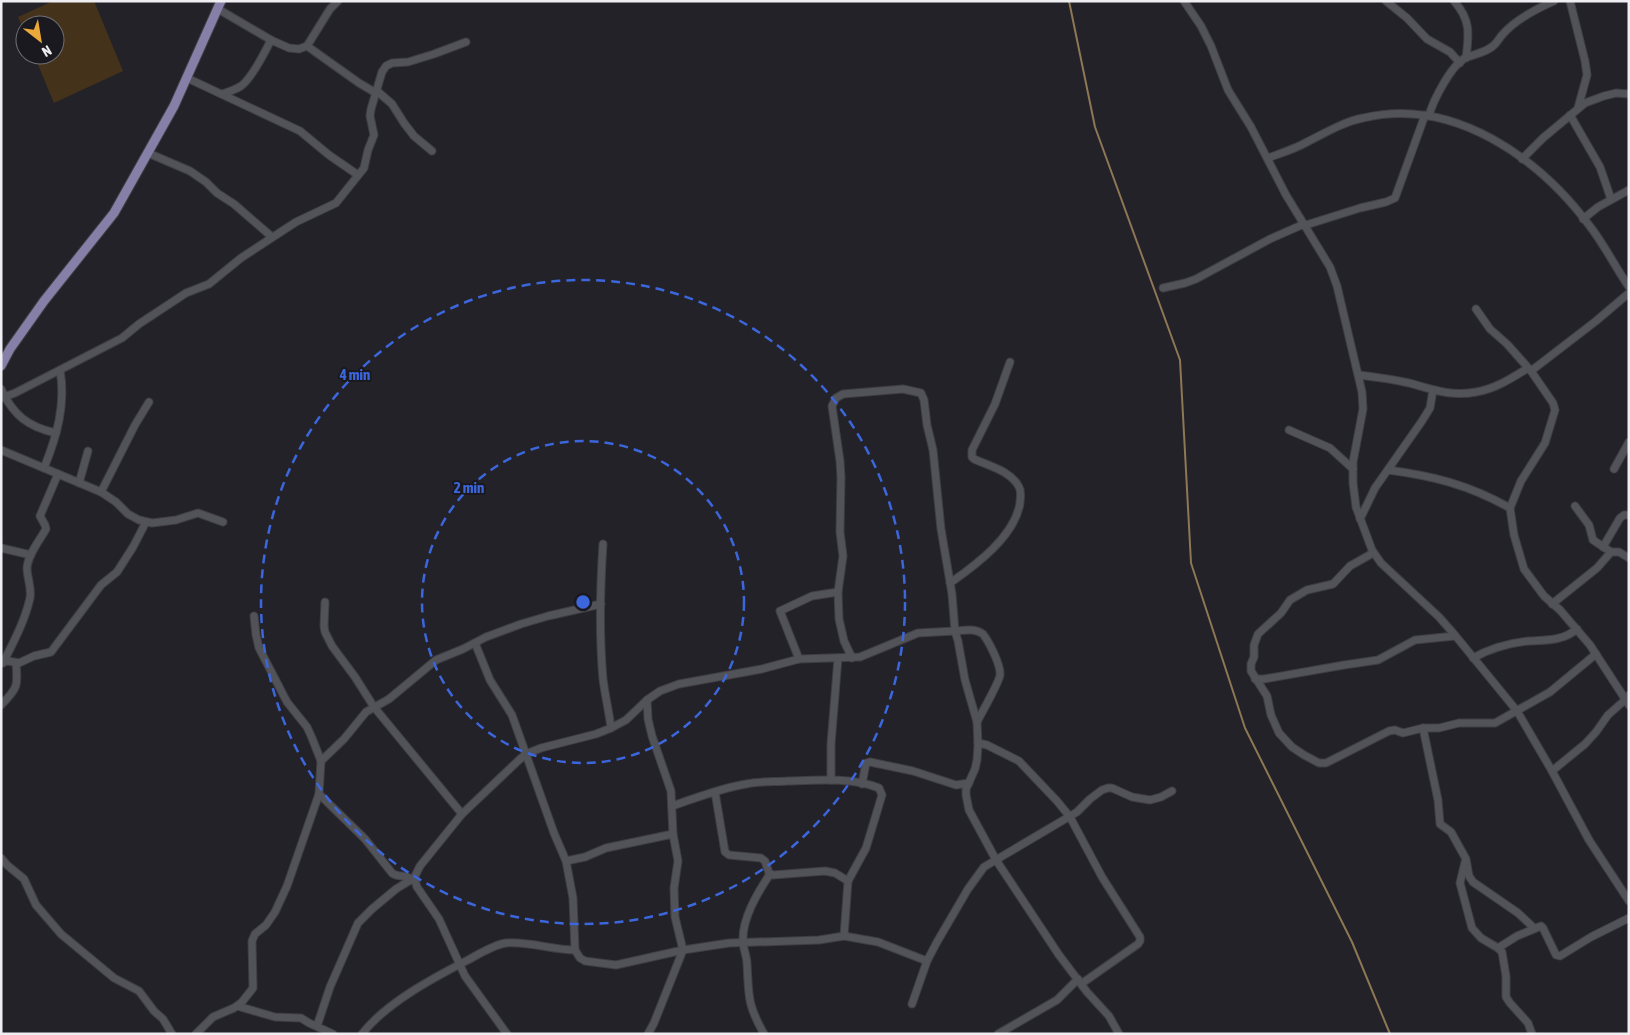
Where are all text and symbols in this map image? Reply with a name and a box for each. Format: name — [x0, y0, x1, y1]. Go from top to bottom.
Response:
north arrow — [15, 15, 65, 65]
text: N — [39, 42, 54, 60]
text: 4 min — [339, 366, 370, 383]
text: 2 min — [454, 479, 484, 496]
centre of rings — [574, 593, 592, 611]

